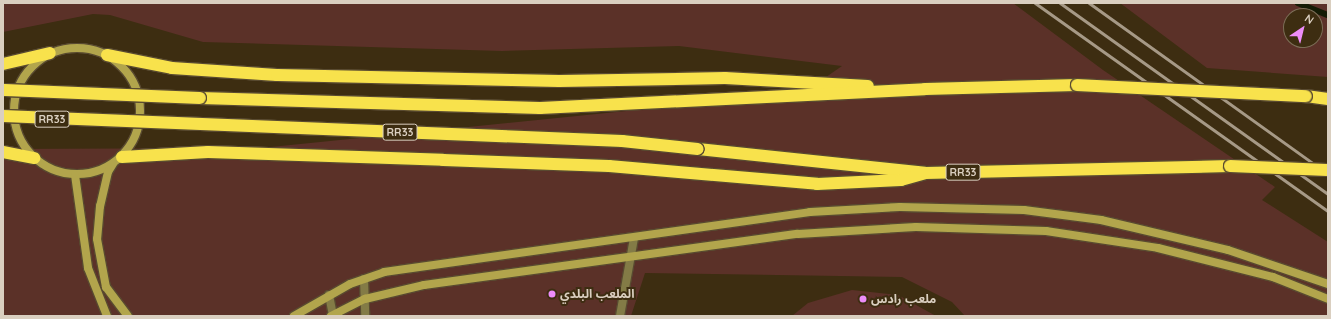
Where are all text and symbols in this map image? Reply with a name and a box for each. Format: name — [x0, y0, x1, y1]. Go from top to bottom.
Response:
north arrow — [1283, 8, 1323, 48]
text: N — [1302, 11, 1317, 27]
road number: RR33 — [34, 110, 70, 128]
road number: RR33 — [382, 123, 418, 141]
road number: RR33 — [945, 163, 981, 181]
place label: الملعب البلدي — [560, 287, 634, 301]
marker: الملعب البلدي — [547, 289, 557, 299]
place label: ملعب رادس — [871, 292, 936, 306]
marker: ملعب رادس — [858, 294, 868, 304]

